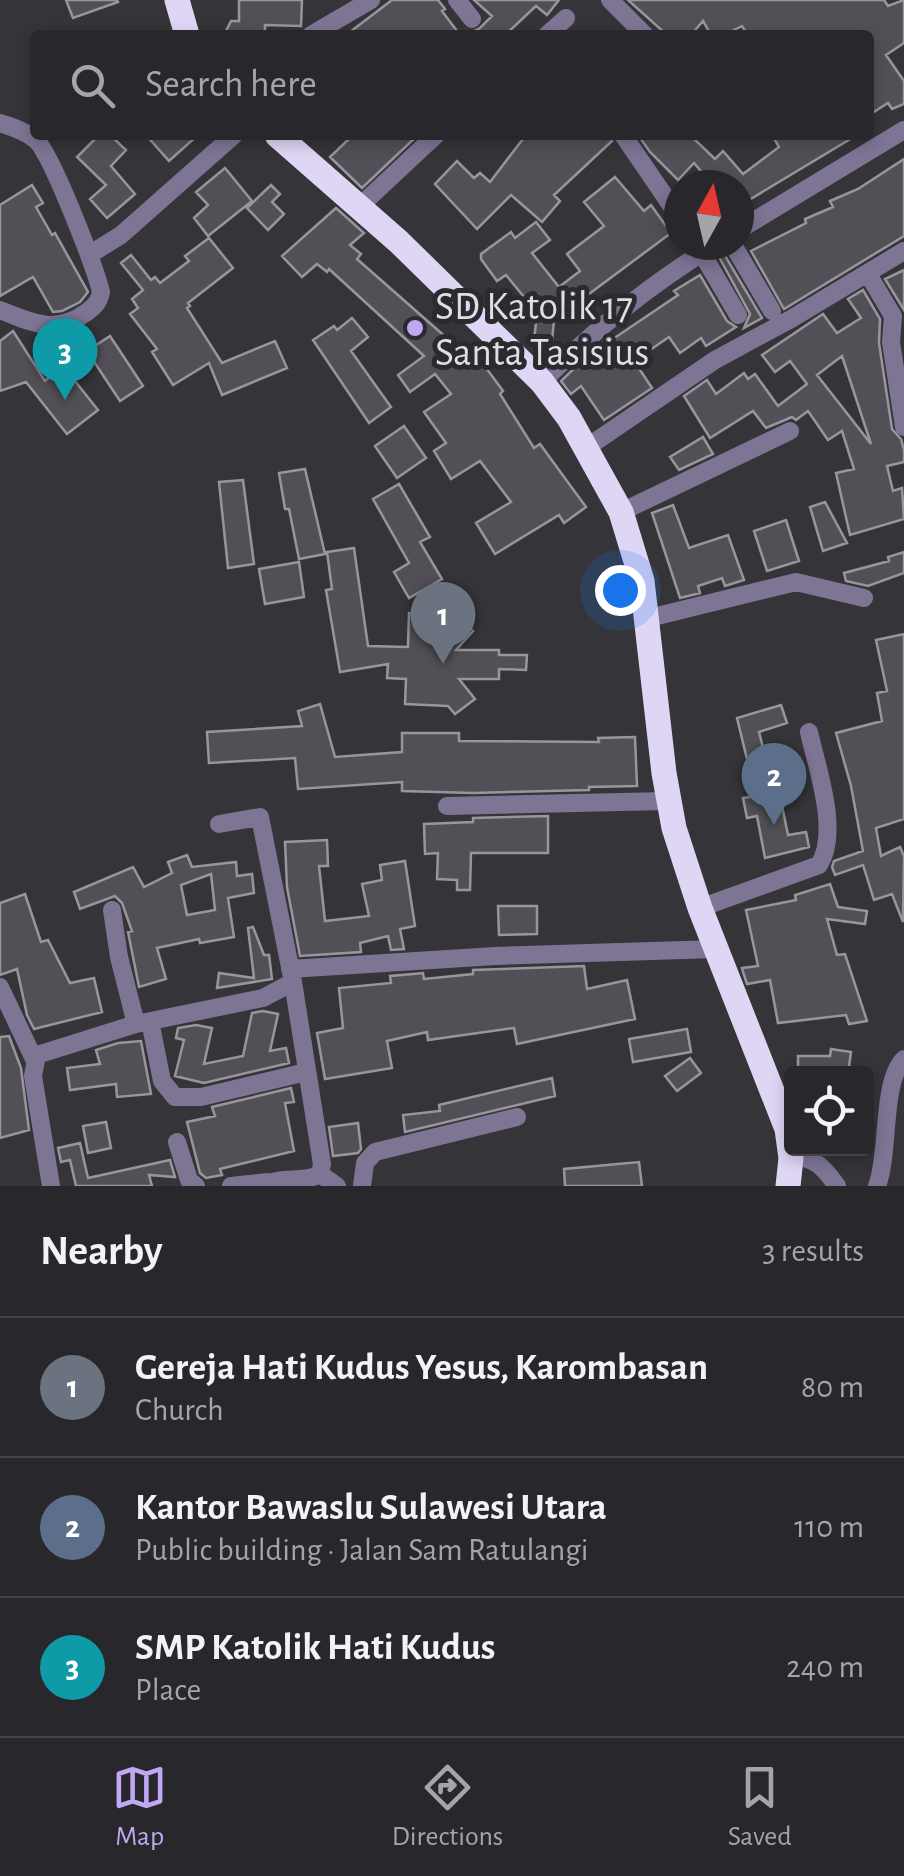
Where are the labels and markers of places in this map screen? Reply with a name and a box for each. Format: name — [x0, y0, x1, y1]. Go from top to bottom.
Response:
place label: SD Katolik 17 Santa Tasisius — [435, 287, 649, 373]
marker: SD Katolik 17 Santa Tasisius — [404, 317, 426, 339]
pin: 3 — [32, 318, 98, 400]
pin: 1 — [410, 582, 476, 664]
pin: 2 — [742, 742, 806, 825]

